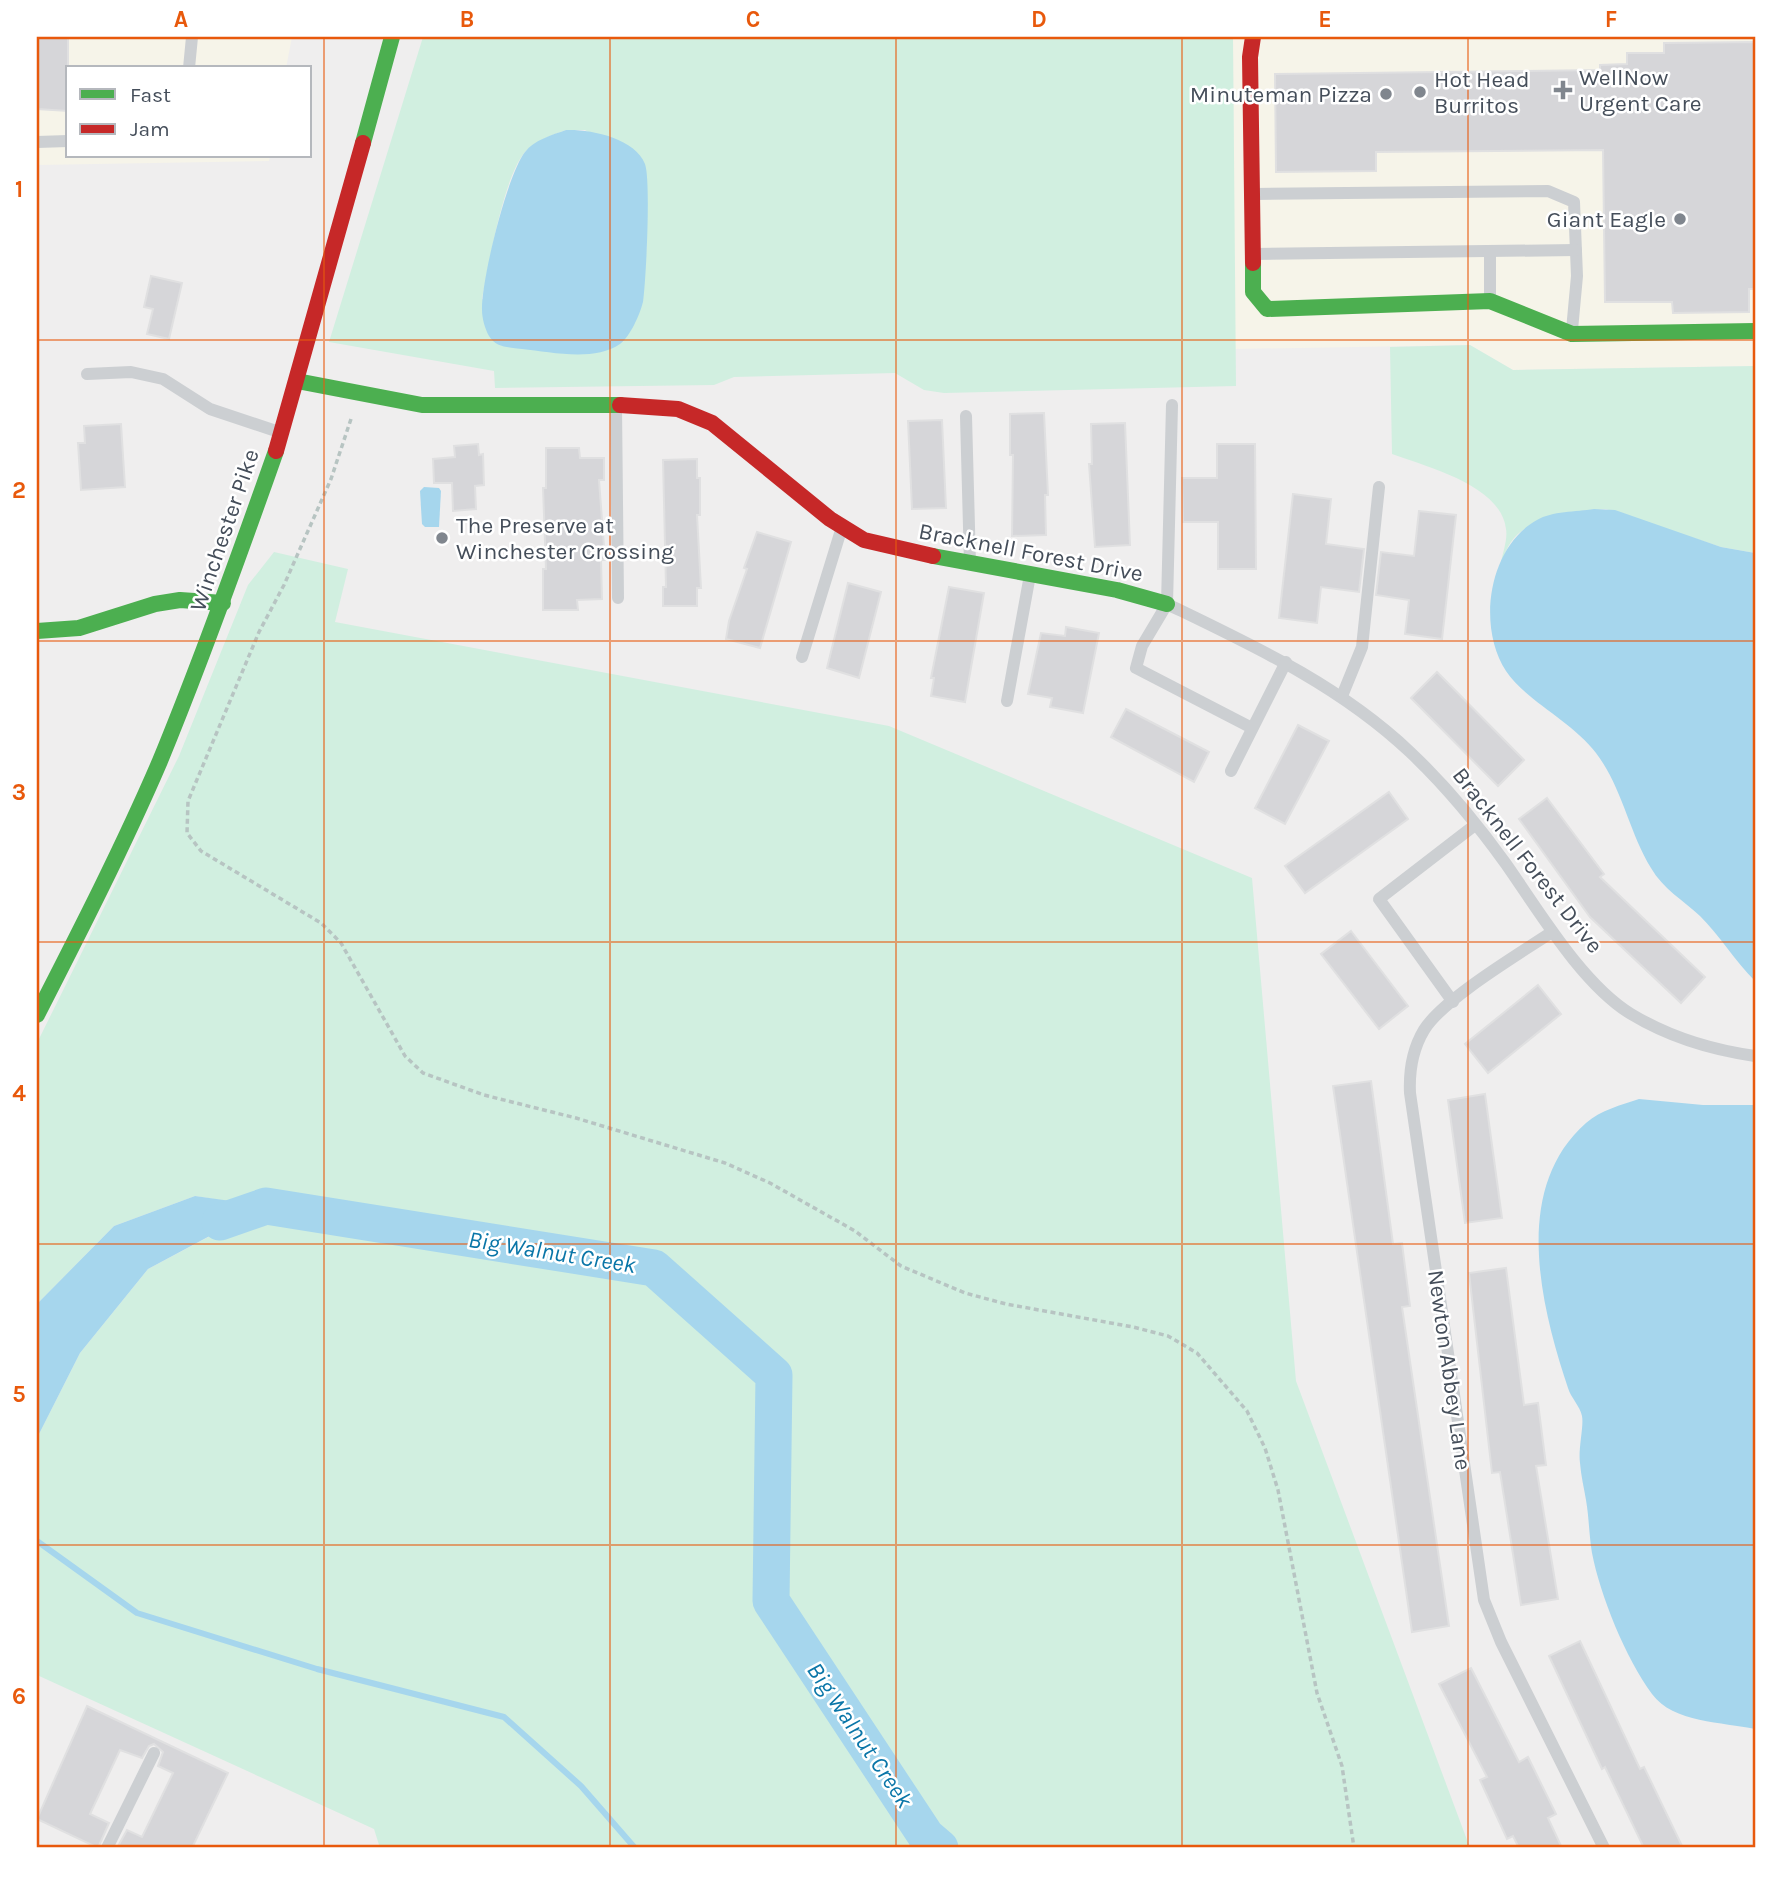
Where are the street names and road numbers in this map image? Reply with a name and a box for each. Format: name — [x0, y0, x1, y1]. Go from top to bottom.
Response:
street label: Winchester Pike — [184, 446, 265, 615]
street label: Bracknell Forest Drive — [916, 517, 1145, 588]
street label: Bracknell Forest Drive — [1447, 762, 1608, 959]
street label: Newton Abbey Lane — [1422, 1268, 1477, 1472]

